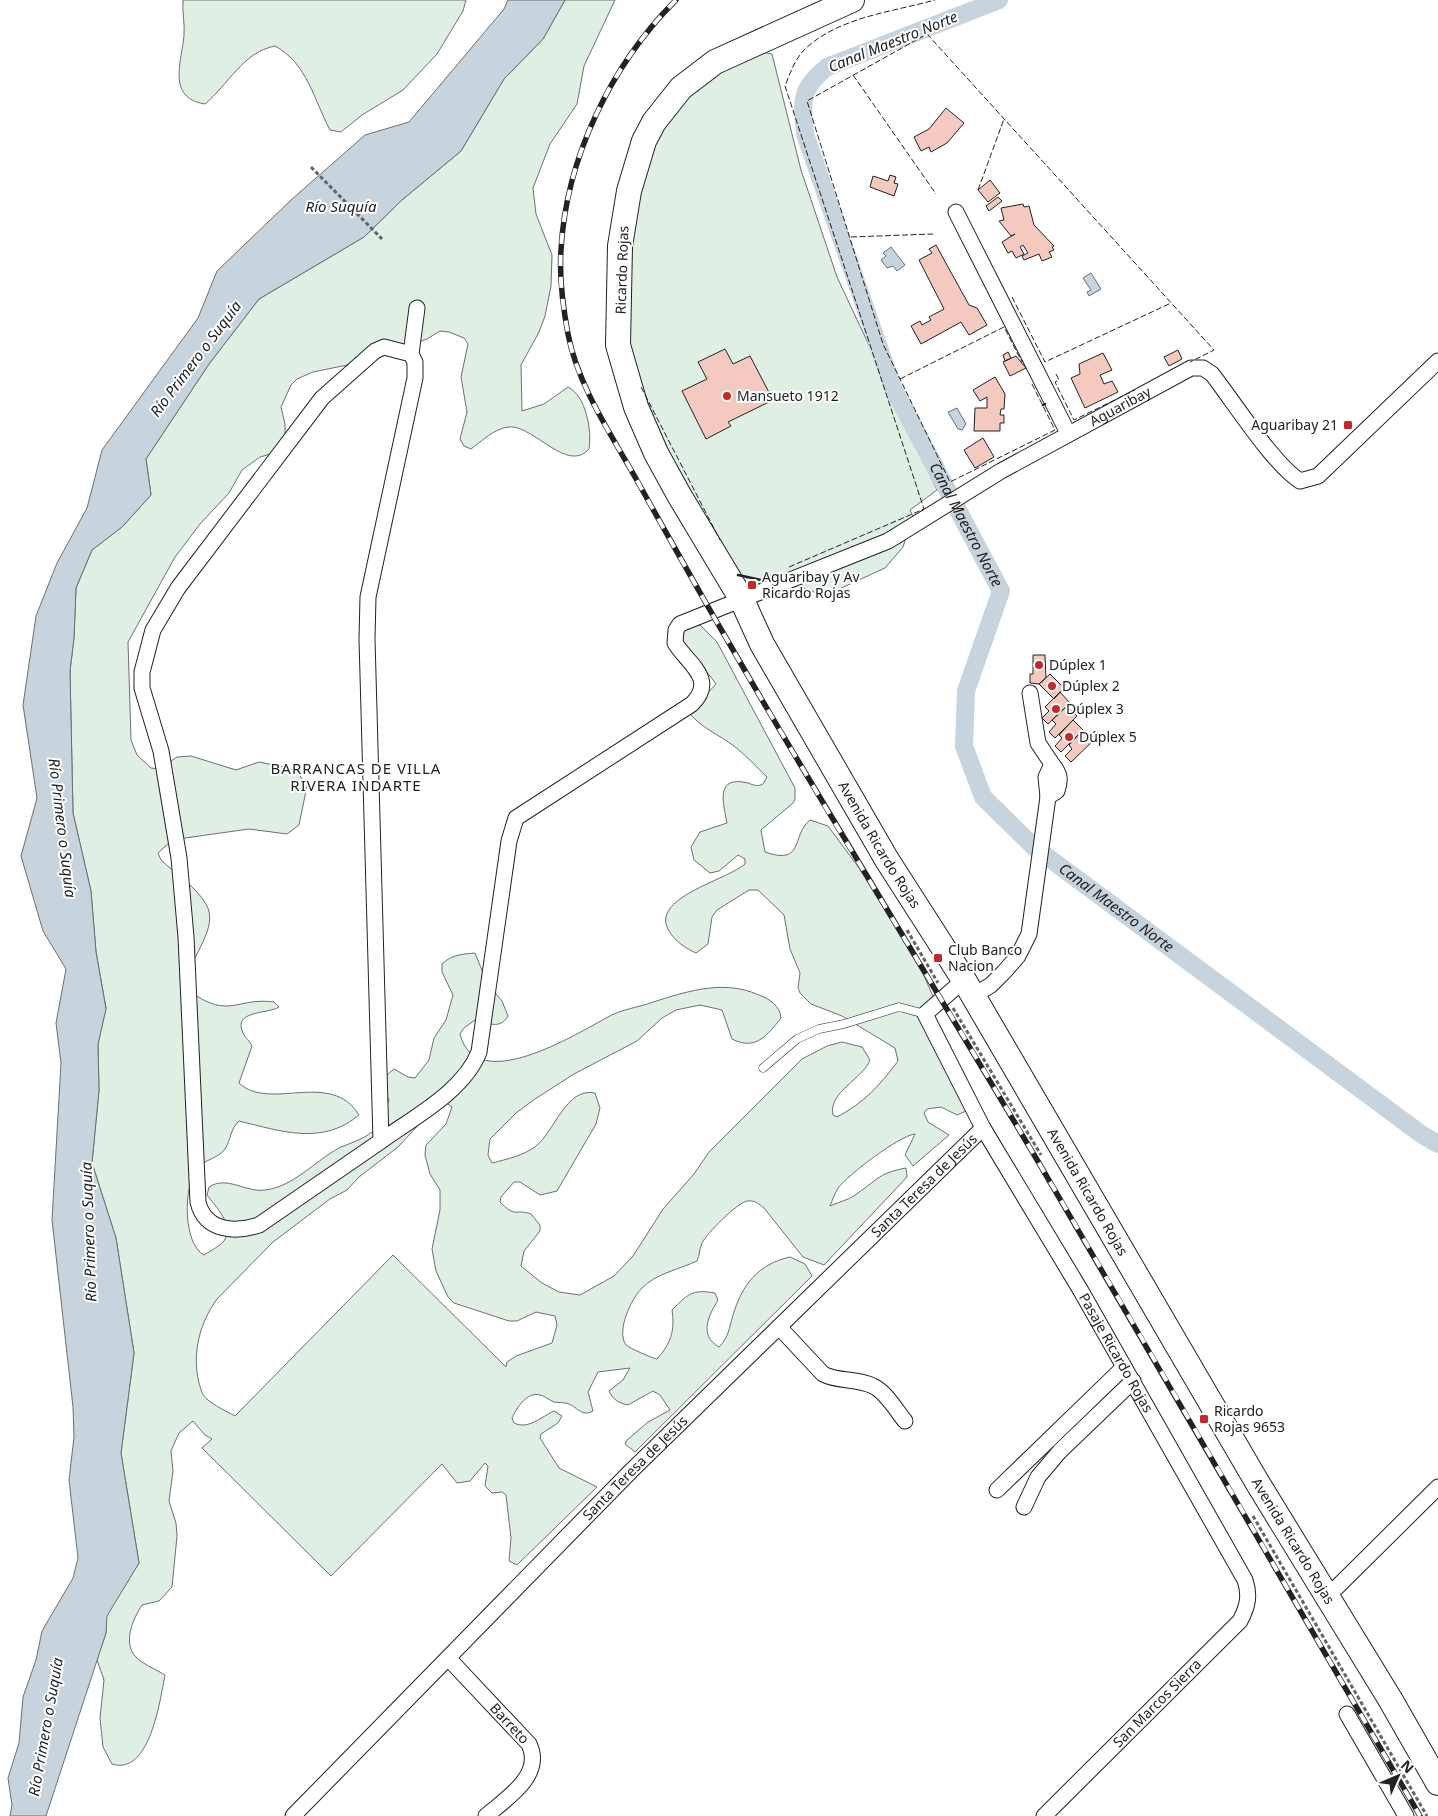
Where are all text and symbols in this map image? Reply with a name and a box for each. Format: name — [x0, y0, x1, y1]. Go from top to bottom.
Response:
water label: Canal Maestro Norte — [825, 6, 961, 76]
water label: Río Suquía — [306, 196, 377, 216]
street label: Ricardo Rojas — [610, 225, 633, 315]
water label: Río Primero o Suquía — [145, 296, 246, 420]
street label: Aguaribay — [1086, 381, 1155, 430]
place label: Mansueto 1912 — [737, 386, 839, 405]
marker: Mansueto 1912 — [721, 390, 733, 402]
place label: Aguaribay 21 — [1251, 415, 1338, 434]
marker: Aguaribay 21 — [1342, 419, 1354, 431]
water label: Canal Maestro Norte — [925, 459, 1008, 591]
place label: Aguaribay y Av Ricardo Rojas — [762, 567, 860, 602]
marker: Aguaribay y Av Ricardo Rojas — [746, 579, 758, 591]
place label: Dúplex 1 — [1049, 655, 1107, 674]
marker: Dúplex 1 — [1033, 659, 1045, 671]
place label: Dúplex 2 — [1062, 676, 1120, 695]
marker: Dúplex 2 — [1046, 680, 1058, 692]
place label: Dúplex 3 — [1066, 699, 1124, 718]
marker: Dúplex 3 — [1050, 703, 1062, 715]
place label: Dúplex 5 — [1079, 727, 1137, 746]
marker: Dúplex 5 — [1063, 731, 1075, 743]
water label: Río Primero o Suquía — [45, 757, 82, 899]
district label: BARRANCAS DE VILLA RIVERA INDARTE — [271, 758, 441, 795]
street label: Avenida Ricardo Rojas — [834, 778, 926, 912]
water label: Canal Maestro Norte — [1055, 858, 1179, 957]
place label: Club Banco Nacion — [948, 940, 1022, 975]
marker: Club Banco Nacion — [932, 952, 944, 964]
street label: Avenida Ricardo Rojas — [1043, 1124, 1133, 1259]
street label: Santa Teresa de Jesús — [866, 1129, 981, 1241]
water label: Río Primero o Suquía — [76, 1161, 100, 1302]
street label: Pasaje Ricardo Rojas — [1075, 1289, 1158, 1416]
place label: Ricardo Rojas 9653 — [1214, 1401, 1285, 1436]
street label: Santa Teresa de Jesús — [578, 1411, 692, 1524]
marker: Ricardo Rojas 9653 — [1198, 1413, 1210, 1425]
street label: Avenida Ricardo Rojas — [1248, 1474, 1340, 1608]
street label: San Marcos Sierra — [1108, 1654, 1205, 1751]
water label: Río Primero o Suquía — [23, 1656, 67, 1798]
street label: Barreto — [486, 1699, 534, 1748]
north arrow — [1373, 1751, 1423, 1801]
text: N — [1397, 1756, 1418, 1777]

